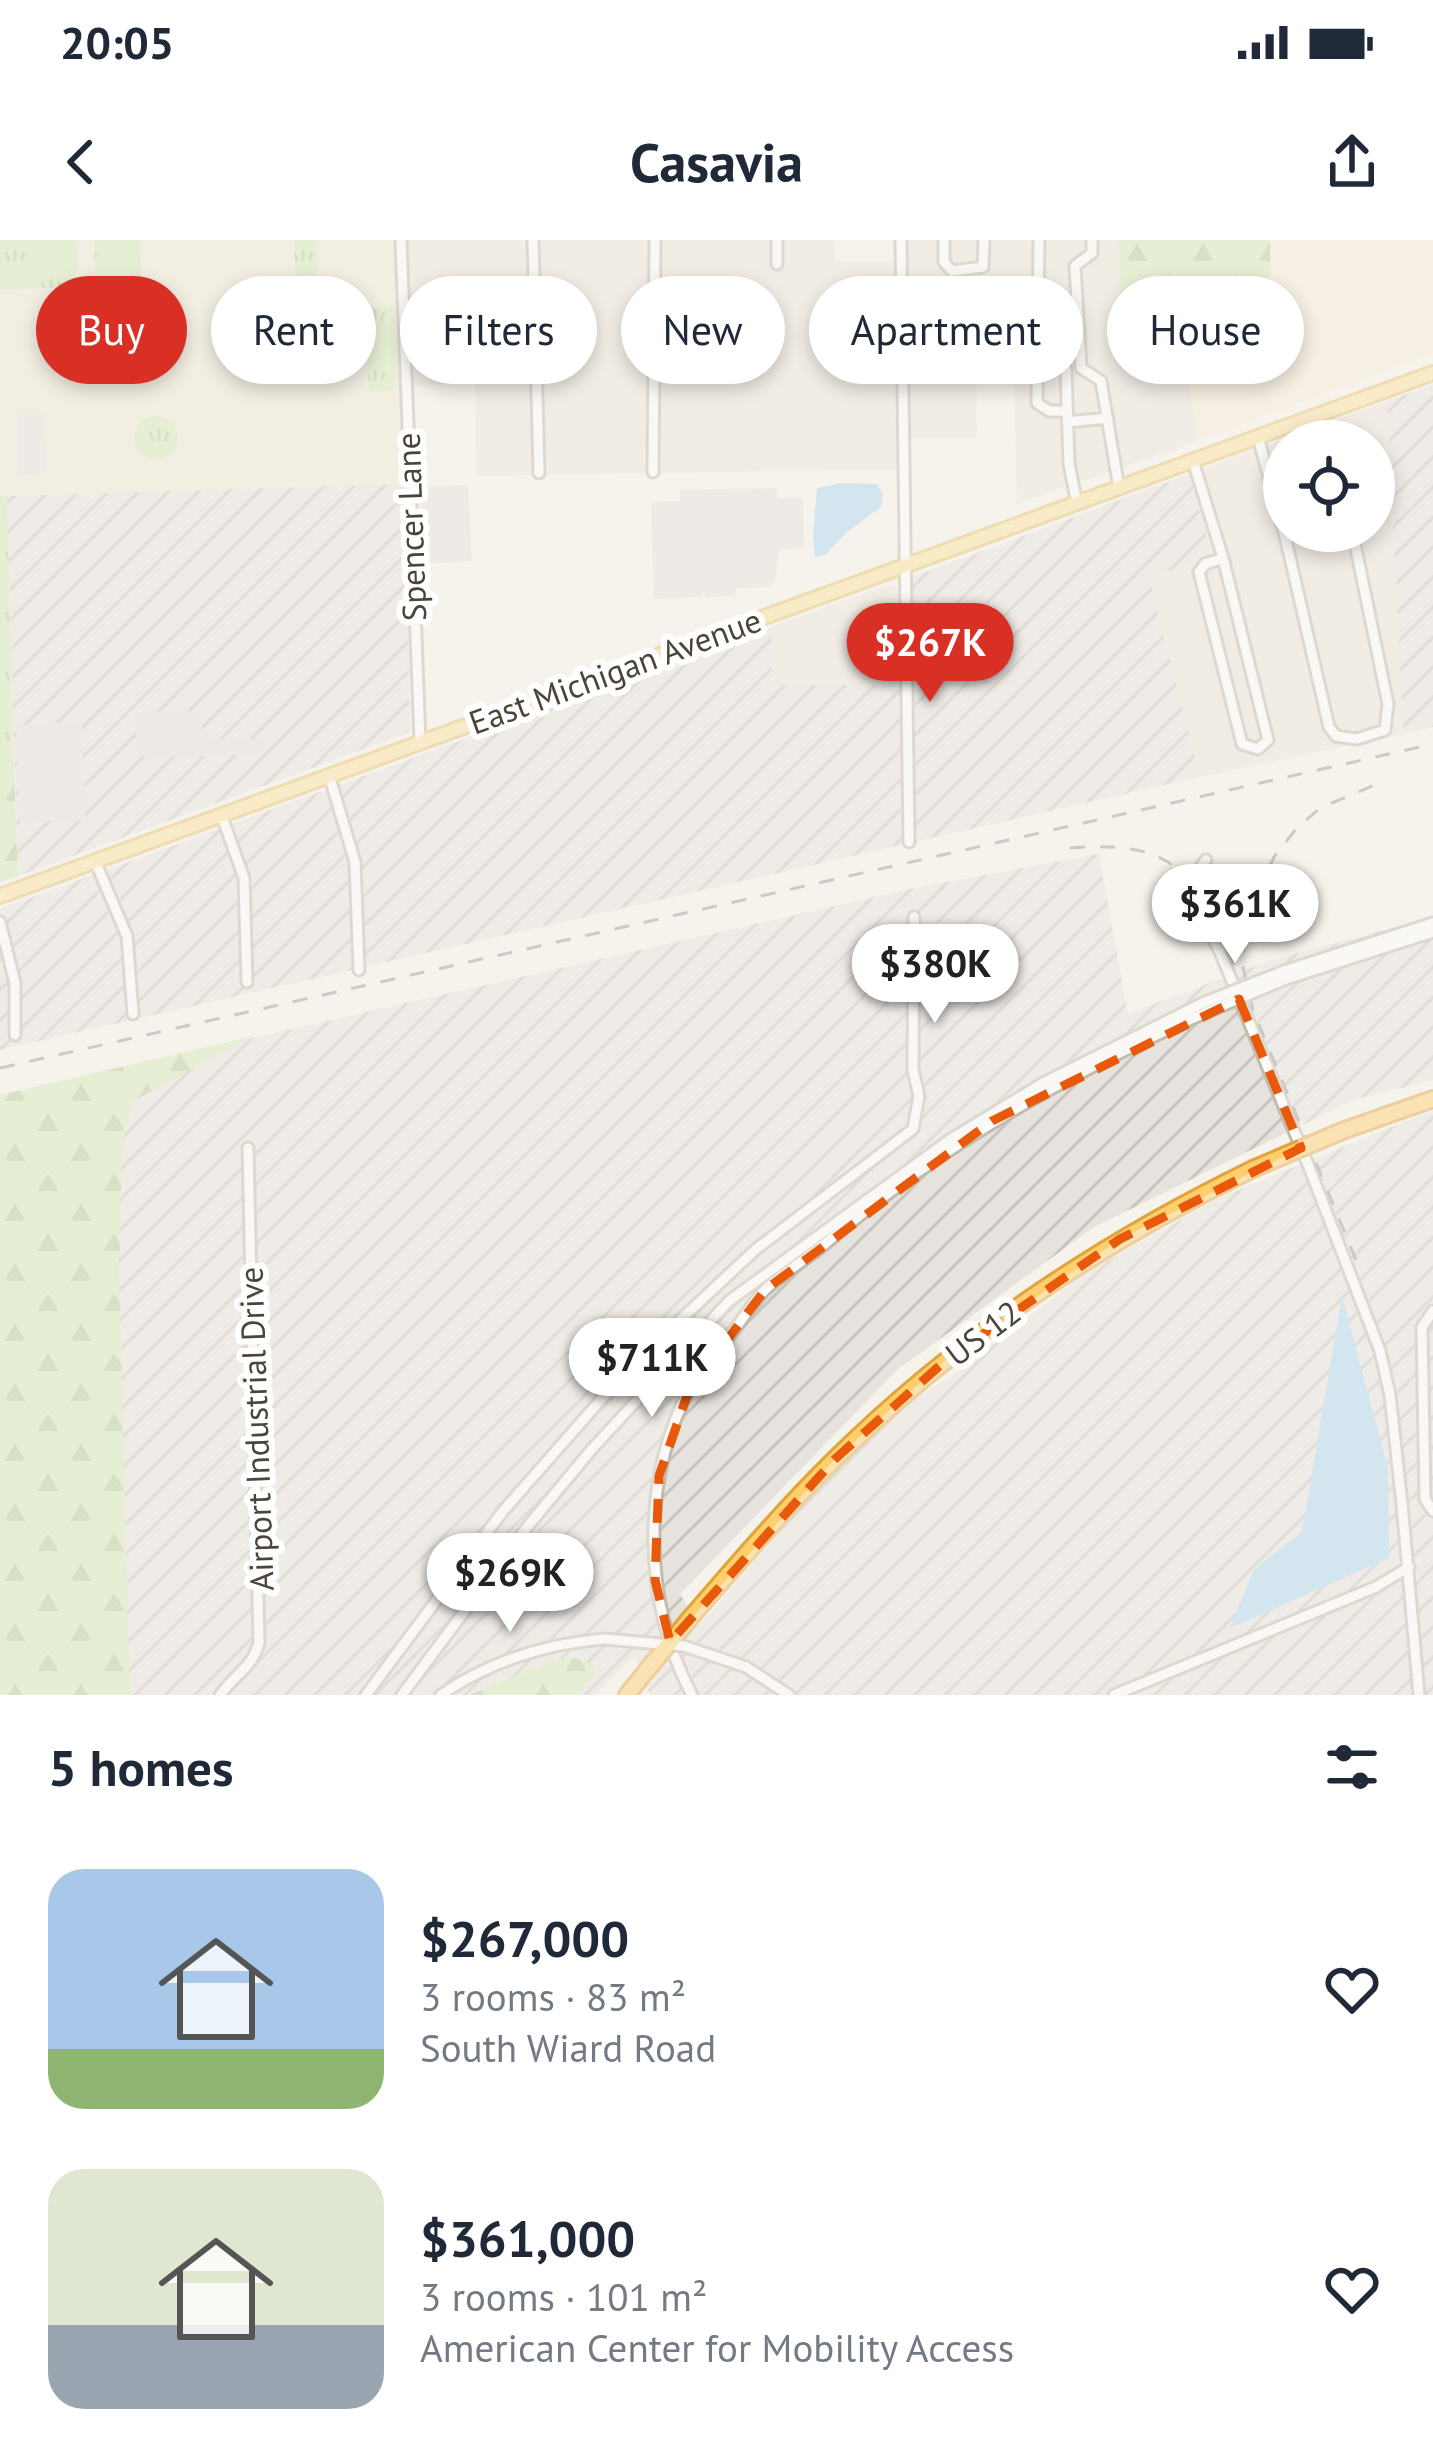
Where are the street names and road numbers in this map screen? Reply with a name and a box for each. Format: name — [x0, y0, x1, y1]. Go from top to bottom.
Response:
street label: Spencer Lane — [386, 432, 435, 622]
street label: East Michigan Avenue — [463, 598, 767, 743]
street label: Airport Industrial Drive — [228, 1266, 283, 1592]
street label: US 12 — [936, 1290, 1029, 1375]

